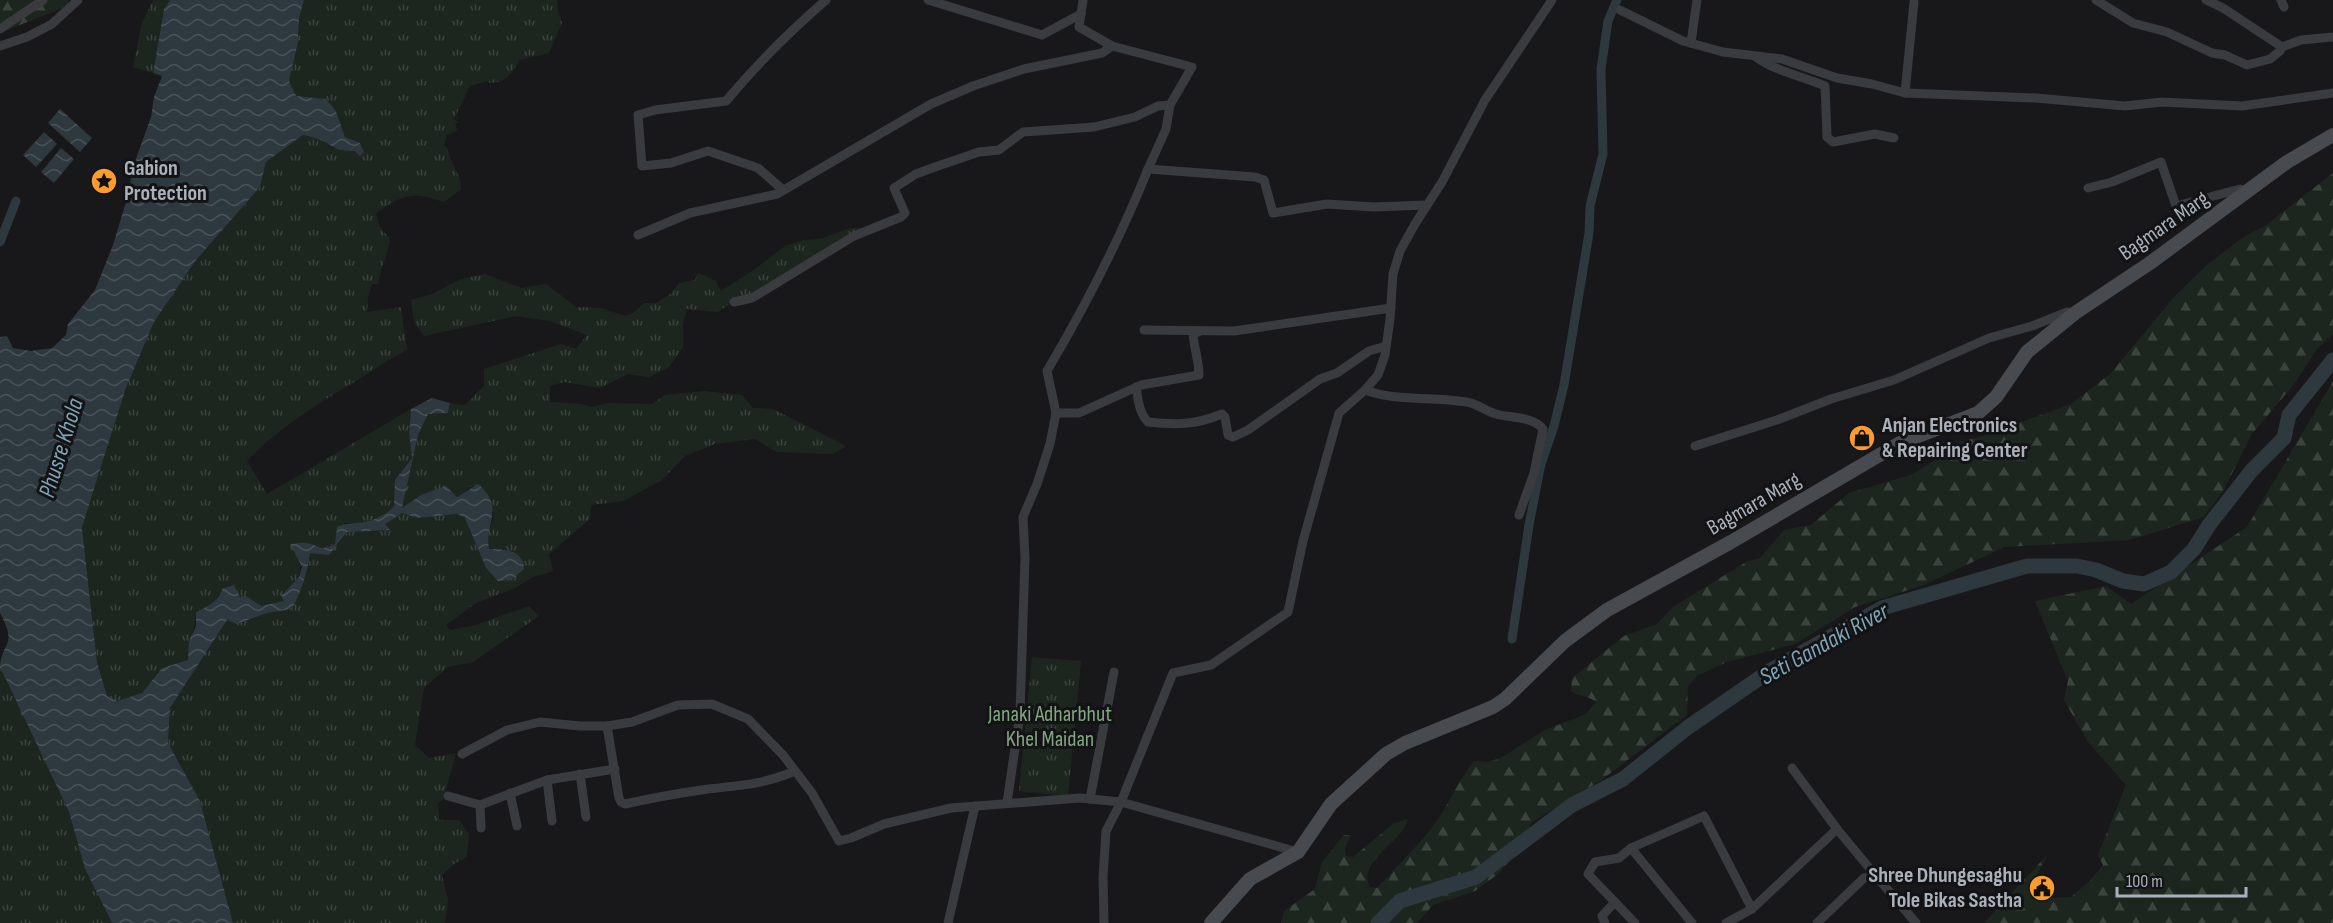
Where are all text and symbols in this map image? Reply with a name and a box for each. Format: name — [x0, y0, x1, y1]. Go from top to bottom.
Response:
place label: Gabion Protection — [124, 155, 207, 207]
place icon: Gabion Protection — [89, 166, 119, 196]
street label: Bagmara Marg — [2114, 185, 2214, 267]
water label: Phusre Khola — [32, 395, 90, 501]
place label: Anjan Electronics & Repairing Center — [1881, 412, 2028, 464]
shop icon: Anjan Electronics & Repairing Center — [1847, 423, 1877, 453]
street label: Bagmara Marg — [1702, 466, 1806, 542]
water label: Seti Gandaki River — [1754, 596, 1895, 691]
park label: Janaki Adharbhut Khel Maidan — [987, 701, 1112, 753]
scale bar — [2117, 860, 2246, 898]
place label: Shree Dhungesaghu Tole Bikas Sastha — [1868, 862, 2022, 914]
text: 100 m — [2126, 871, 2163, 892]
public building icon: Shree Dhungesaghu Tole Bikas Sastha — [2027, 873, 2057, 903]

